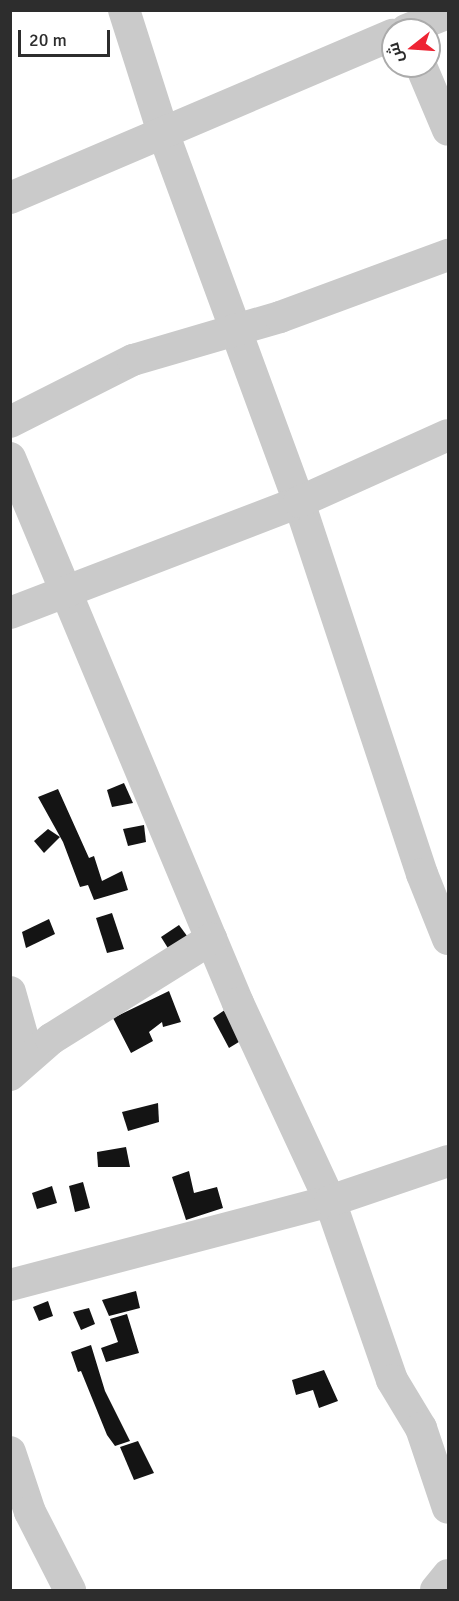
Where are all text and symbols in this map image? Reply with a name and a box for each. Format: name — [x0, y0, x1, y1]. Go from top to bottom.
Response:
scale bar — [21, 18, 112, 56]
north arrow — [381, 18, 441, 78]
text: 20 m — [29, 29, 67, 51]
text: ش — [383, 40, 408, 65]

